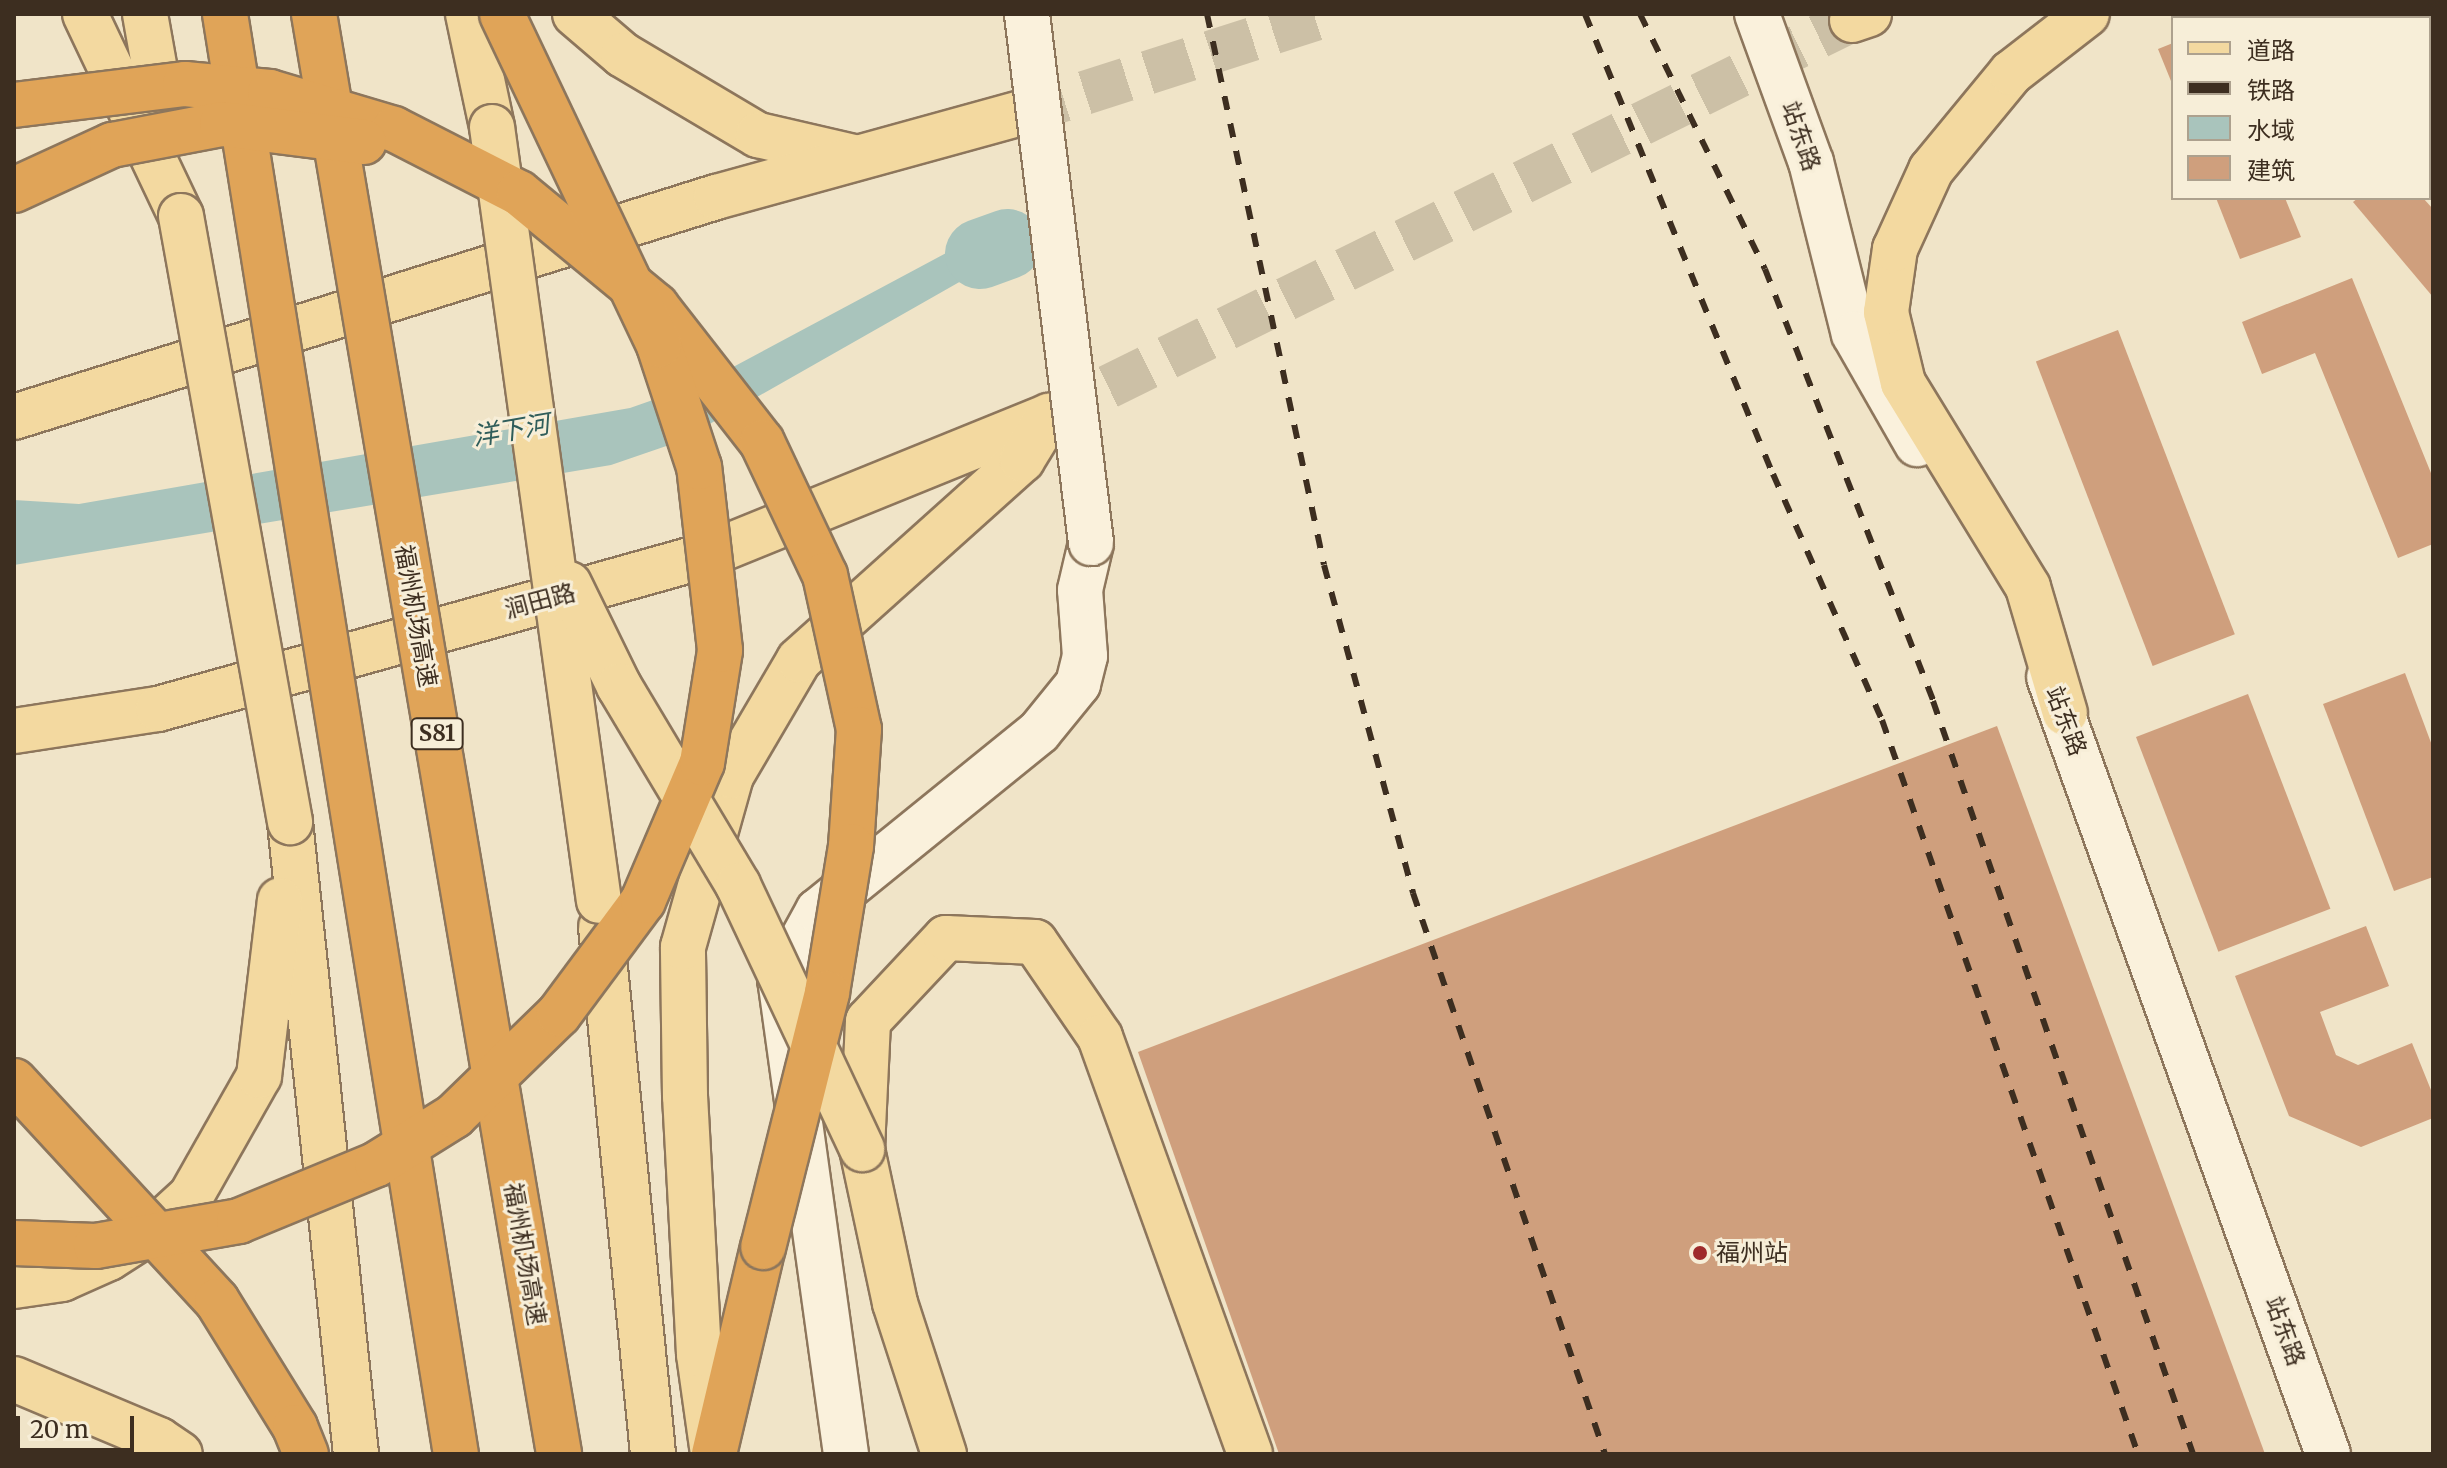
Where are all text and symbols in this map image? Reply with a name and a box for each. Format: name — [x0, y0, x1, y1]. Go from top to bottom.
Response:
legend — [2171, 16, 2431, 200]
text: 道路 — [2247, 35, 2295, 66]
text: 铁路 — [2247, 75, 2295, 106]
street label: 站东路 — [1776, 97, 1826, 175]
text: 水域 — [2247, 115, 2295, 146]
text: 建筑 — [2247, 155, 2295, 186]
water label: 洋下河 — [470, 408, 552, 452]
street label: 福州机场高速 — [389, 543, 443, 689]
street label: 涧田路 — [501, 578, 579, 624]
street label: 站东路 — [2040, 682, 2092, 760]
road number: S81 — [409, 716, 465, 752]
street label: 福州机场高速 — [498, 1181, 552, 1327]
place label: 福州站 — [1716, 1239, 1788, 1267]
marker: 福州站 — [1691, 1244, 1709, 1262]
street label: 站东路 — [2259, 1292, 2311, 1370]
scale bar — [20, 1400, 138, 1450]
text: 20 m — [30, 1414, 89, 1445]

